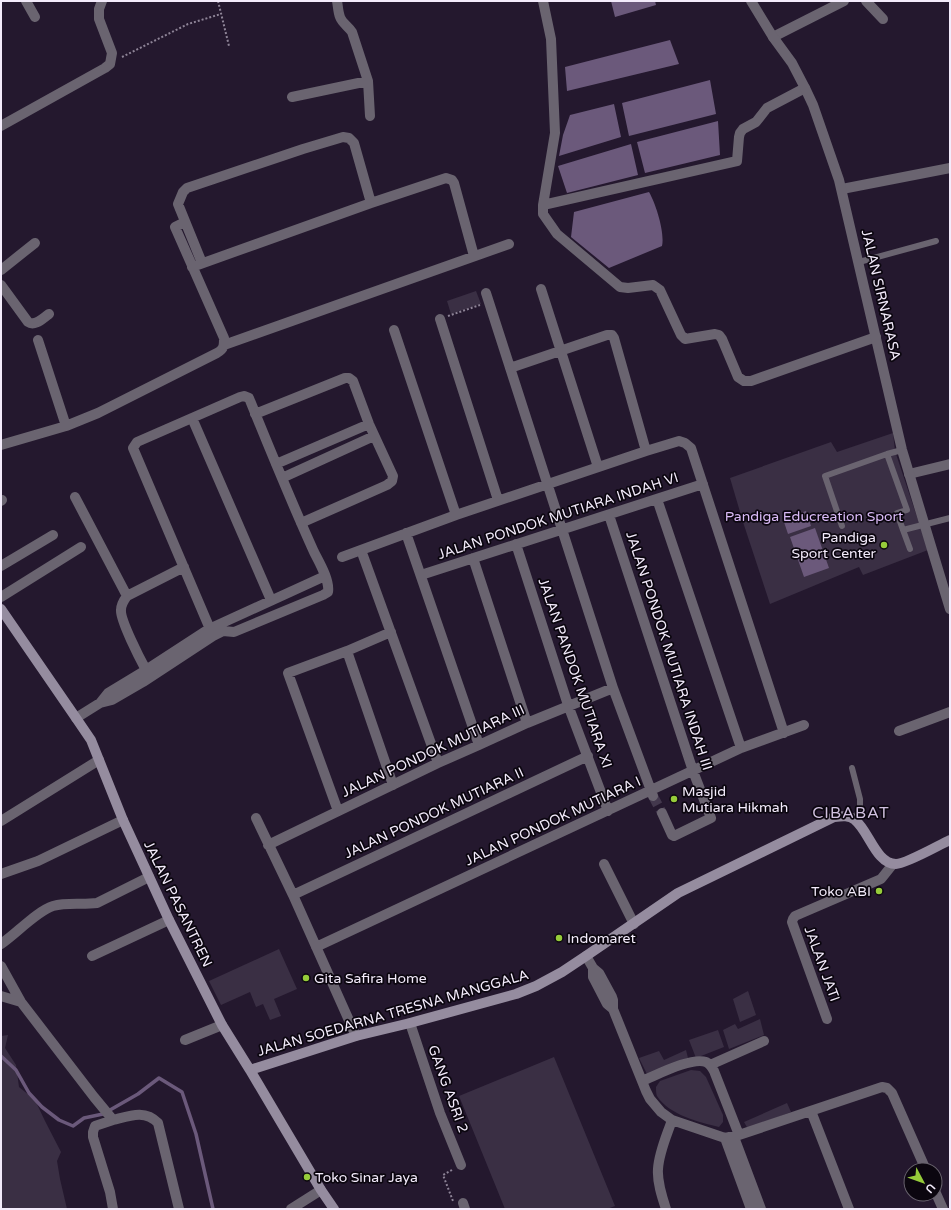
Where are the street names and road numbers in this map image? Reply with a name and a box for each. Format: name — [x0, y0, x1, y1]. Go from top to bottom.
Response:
street label: JALAN SIRNARASA — [858, 228, 904, 362]
street label: JALAN PONDOK MUTIARA INDAH VI — [436, 469, 680, 563]
street label: JALAN PONDOK MUTIARA INDAH III — [622, 529, 716, 773]
street label: JALAN PANDOK MUTIARA XI — [534, 576, 616, 770]
street label: JALAN PONDOK MUTIARA III — [339, 701, 527, 801]
street label: JALAN PONDOK MUTIARA II — [342, 764, 526, 862]
street label: JALAN PONDOK MUTIARA I — [462, 773, 644, 869]
street label: JALAN PASANTREN — [140, 838, 216, 970]
street label: JALAN JATI — [801, 924, 843, 1004]
street label: JALAN SOEDARNA TRESNA MANGGALA — [255, 966, 531, 1060]
street label: GANG ASRI 2 — [424, 1043, 472, 1135]

